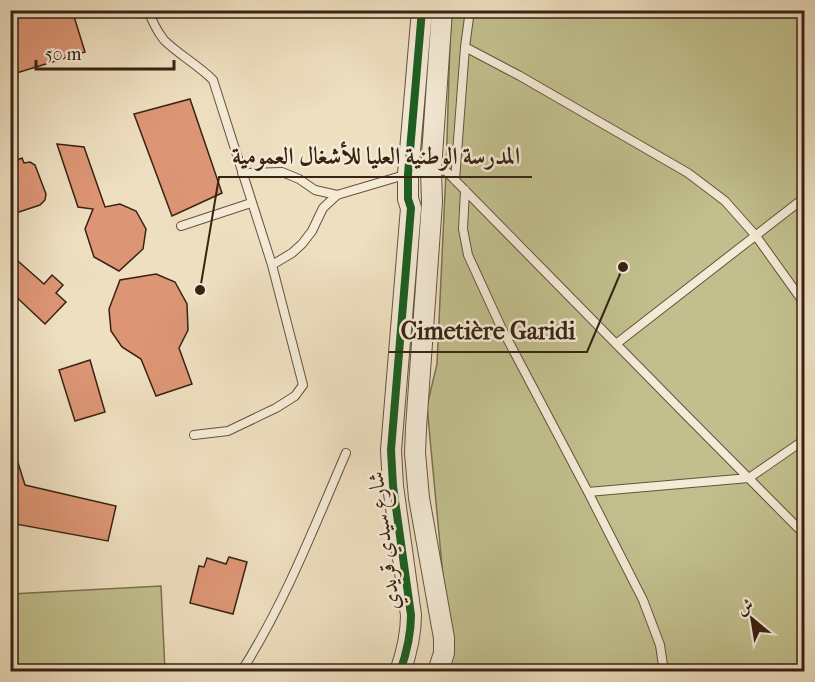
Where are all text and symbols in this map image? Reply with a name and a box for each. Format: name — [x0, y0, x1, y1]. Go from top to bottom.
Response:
scale bar — [36, 33, 174, 71]
text: 50 m — [45, 44, 82, 65]
callout: المدرسة الوطنية العليا للأشغال العمومية — [219, 135, 532, 177]
text: المدرسة الوطنية العليا للأشغال العمومية — [232, 141, 520, 171]
callout: Cimetière Garidi — [389, 310, 587, 352]
text: Cimetière Garidi — [401, 317, 576, 345]
street label: شارع سيدي قريدي — [363, 469, 410, 612]
north arrow — [722, 589, 782, 649]
text: ش — [733, 594, 756, 619]

